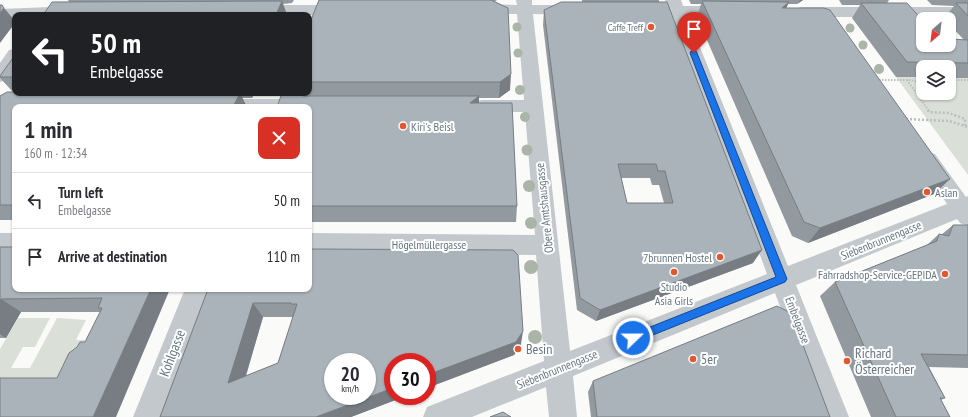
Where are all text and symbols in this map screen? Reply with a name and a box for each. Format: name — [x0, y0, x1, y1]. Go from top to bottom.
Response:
pin — [677, 12, 711, 53]
north arrow — [916, 12, 956, 52]
map controls — [916, 12, 956, 100]
icon: arrive — [683, 18, 705, 40]
place label: Caffe Treff — [608, 21, 643, 34]
marker: Caffe Treff — [646, 22, 656, 32]
text: 50 m — [90, 24, 141, 61]
icon: left — [24, 28, 76, 80]
text: Embelgasse — [90, 60, 163, 83]
button: layers — [916, 60, 956, 100]
text: 1 min — [24, 114, 72, 145]
button: close — [258, 117, 300, 159]
place label: Kiri's Beisl — [411, 119, 454, 134]
marker: Kiri's Beisl — [398, 121, 408, 131]
text: 160 m · 12:34 — [24, 145, 87, 162]
street label: Obere Amtshausgasse — [532, 162, 556, 254]
text: Turn left — [58, 183, 103, 202]
place label: Aslan — [935, 185, 958, 200]
marker: Aslan — [922, 187, 932, 197]
icon: left — [24, 190, 46, 212]
text: 50 m — [274, 191, 300, 210]
text: Embelgasse — [58, 202, 111, 219]
street label: Siebenbrunnengasse — [838, 217, 924, 263]
street label: Högelmüllergasse — [392, 237, 466, 252]
icon: arrive — [24, 246, 46, 268]
text: Arrive at destination — [58, 247, 167, 266]
text: 110 m — [267, 247, 300, 266]
place label: 7brunnen Hostel — [643, 250, 712, 265]
marker: 7brunnen Hostel — [715, 252, 725, 262]
marker: Studio Asia Girls — [669, 267, 679, 277]
place label: Fahrradshop-Service-GEPIDA — [818, 267, 937, 282]
marker: Fahrradshop-Service-GEPIDA — [940, 269, 950, 279]
place label: Studio Asia Girls — [655, 279, 693, 308]
street label: Embelgasse — [782, 294, 814, 346]
position arrow — [612, 317, 654, 359]
street label: Kohlgasse — [155, 327, 189, 379]
place label: Besin — [526, 340, 552, 358]
marker: Besin — [513, 344, 523, 354]
place label: Richard Österreicher — [855, 344, 914, 378]
street label: Siebenbrunnengasse — [514, 346, 600, 392]
place label: 5er — [701, 350, 717, 368]
speed limit sign: 30 — [384, 353, 436, 405]
marker: 5er — [688, 354, 698, 364]
marker: Richard Österreicher — [842, 356, 852, 366]
text: 20 — [340, 361, 360, 387]
text: km/h — [341, 382, 359, 395]

